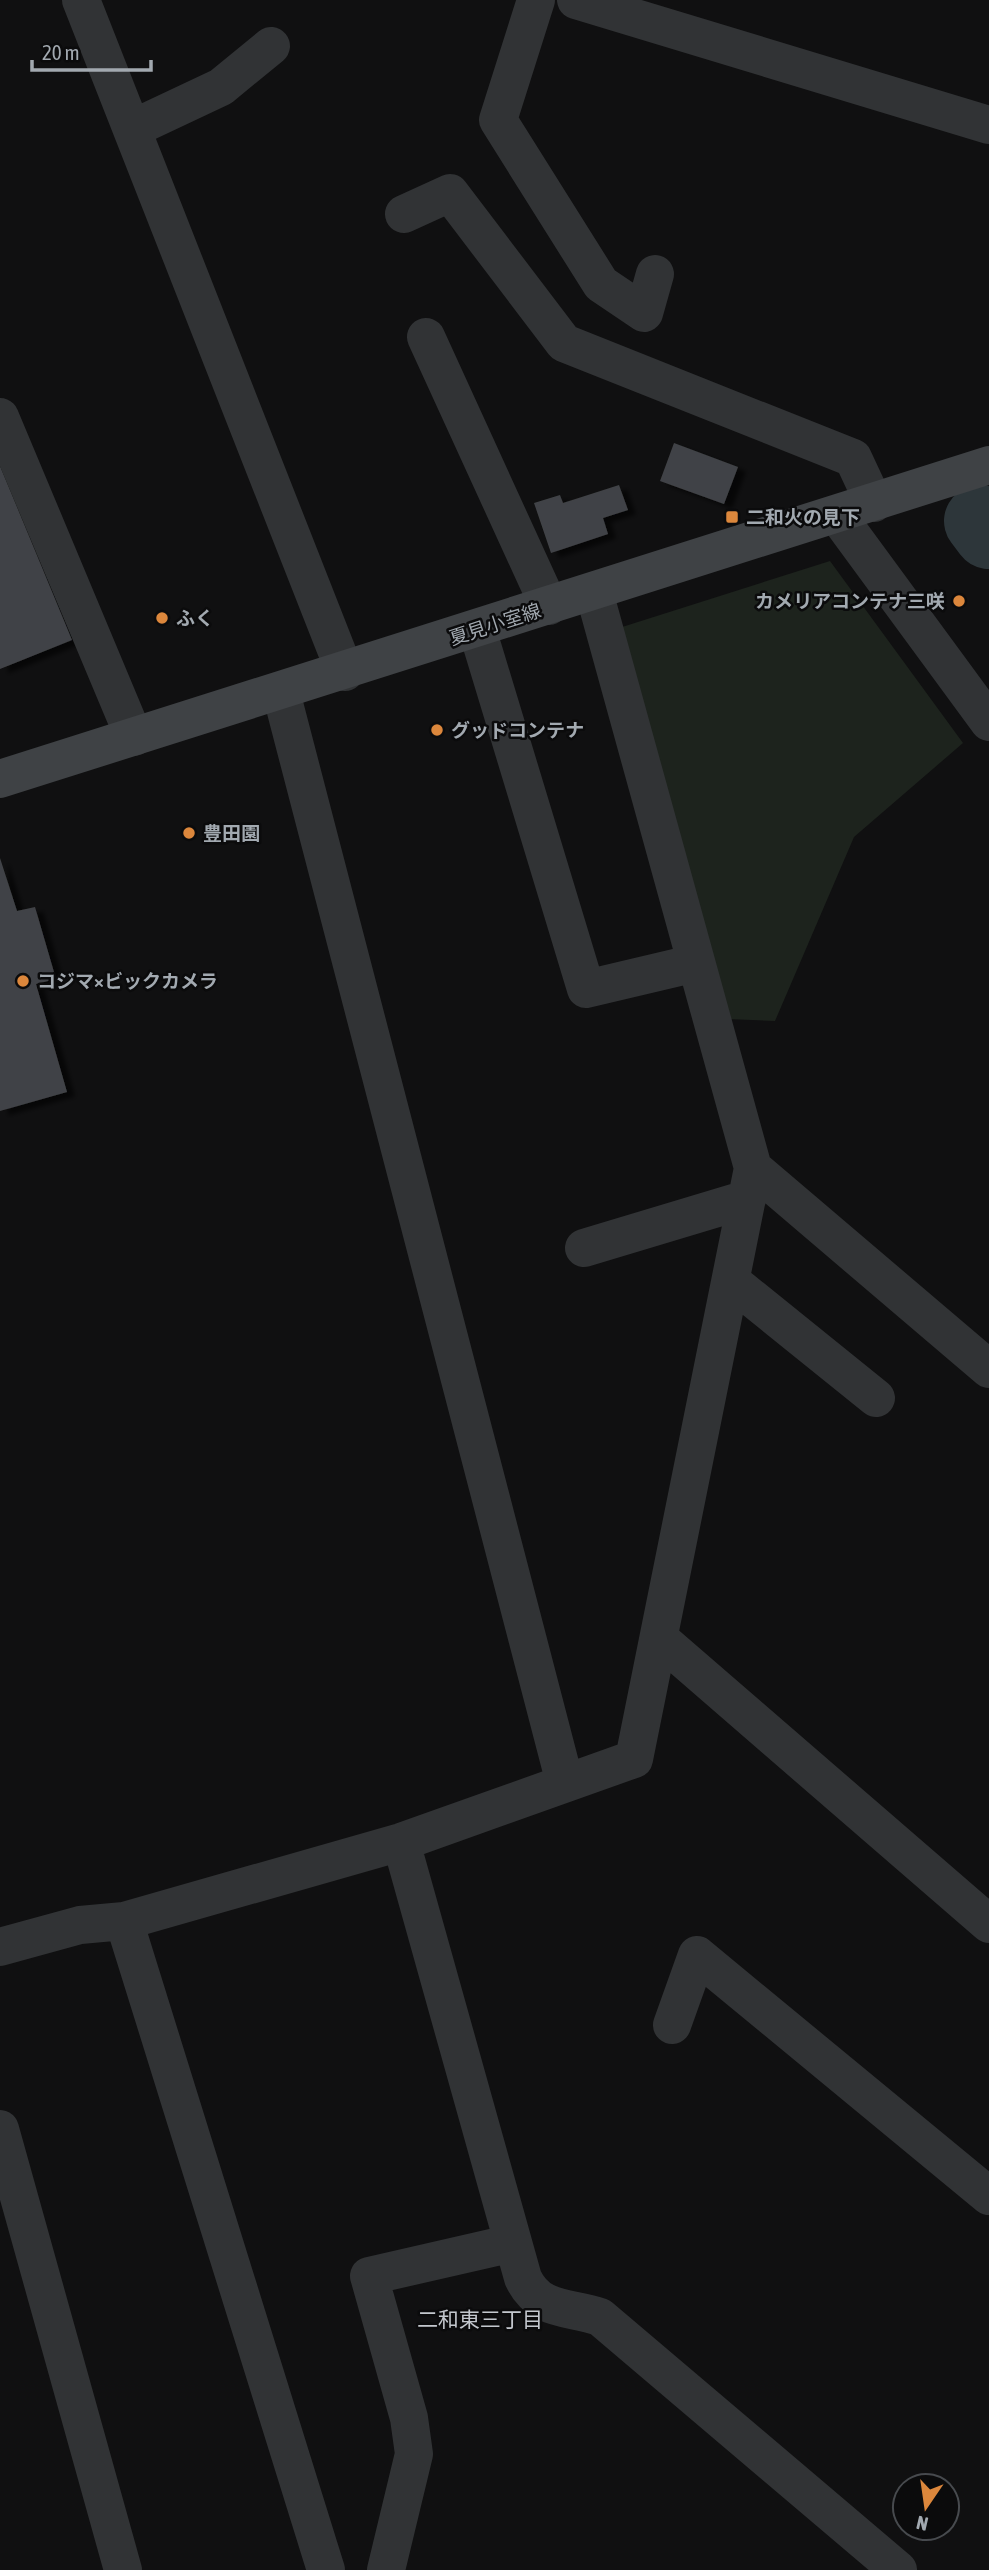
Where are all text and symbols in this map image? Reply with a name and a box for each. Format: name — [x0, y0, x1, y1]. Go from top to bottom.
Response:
scale bar — [32, 28, 150, 72]
text: 20 m — [42, 40, 80, 64]
place label: 二和火の見下 — [746, 506, 860, 528]
marker: 二和火の見下 — [724, 509, 740, 525]
place label: カメリアコンテナ三咲 — [755, 590, 945, 612]
marker: カメリアコンテナ三咲 — [951, 593, 967, 609]
street label: 夏見小室線 — [446, 599, 544, 649]
place label: ふく — [176, 607, 214, 629]
marker: ふく — [154, 610, 170, 626]
place label: グッドコンテナ — [451, 719, 584, 741]
marker: グッドコンテナ — [429, 722, 445, 738]
place label: 豊田園 — [203, 822, 260, 844]
marker: 豊田園 — [181, 825, 197, 841]
place label: コジマ×ビックカメラ — [37, 970, 218, 992]
marker: コジマ×ビックカメラ — [15, 973, 31, 989]
district label: 二和東三丁目 — [417, 2307, 543, 2331]
north arrow — [891, 2472, 961, 2542]
text: N — [914, 2512, 930, 2536]

